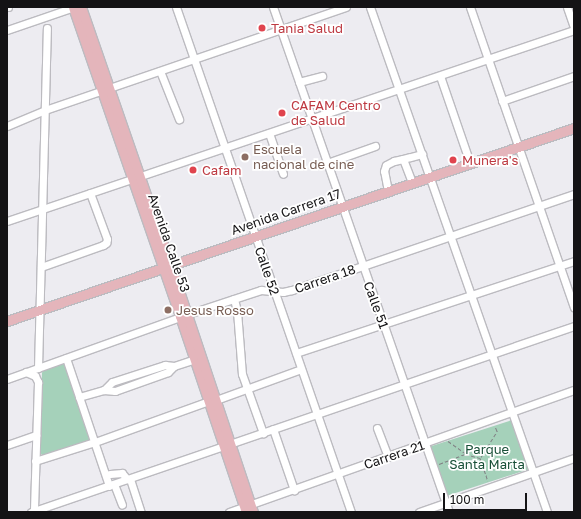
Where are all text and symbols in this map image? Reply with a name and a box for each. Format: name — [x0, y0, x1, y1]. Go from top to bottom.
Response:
place label: Tania Salud — [271, 20, 343, 36]
marker: Tania Salud — [256, 22, 268, 34]
place label: CAFAM Centro de Salud — [291, 98, 381, 129]
marker: CAFAM Centro de Salud — [276, 107, 288, 119]
place label: Escuela nacional de cine — [253, 142, 354, 173]
marker: Escuela nacional de cine — [240, 152, 250, 162]
place label: Munera's — [462, 152, 518, 168]
marker: Munera's — [447, 154, 459, 166]
place label: Cafam — [202, 162, 242, 178]
marker: Cafam — [187, 164, 199, 176]
street label: Avenida Carrera 17 — [229, 186, 343, 238]
street label: Avenida Calle 53 — [145, 192, 193, 294]
street label: Calle 52 — [251, 245, 283, 297]
street label: Carrera 18 — [292, 261, 358, 297]
street label: Calle 51 — [360, 279, 392, 331]
place label: Jesus Rosso — [176, 302, 254, 318]
marker: Jesus Rosso — [163, 305, 173, 315]
street label: Carrera 21 — [362, 437, 426, 473]
park label: Parque Santa Marta — [449, 442, 525, 473]
scale bar — [445, 485, 529, 511]
text: 100 m — [450, 492, 484, 507]

